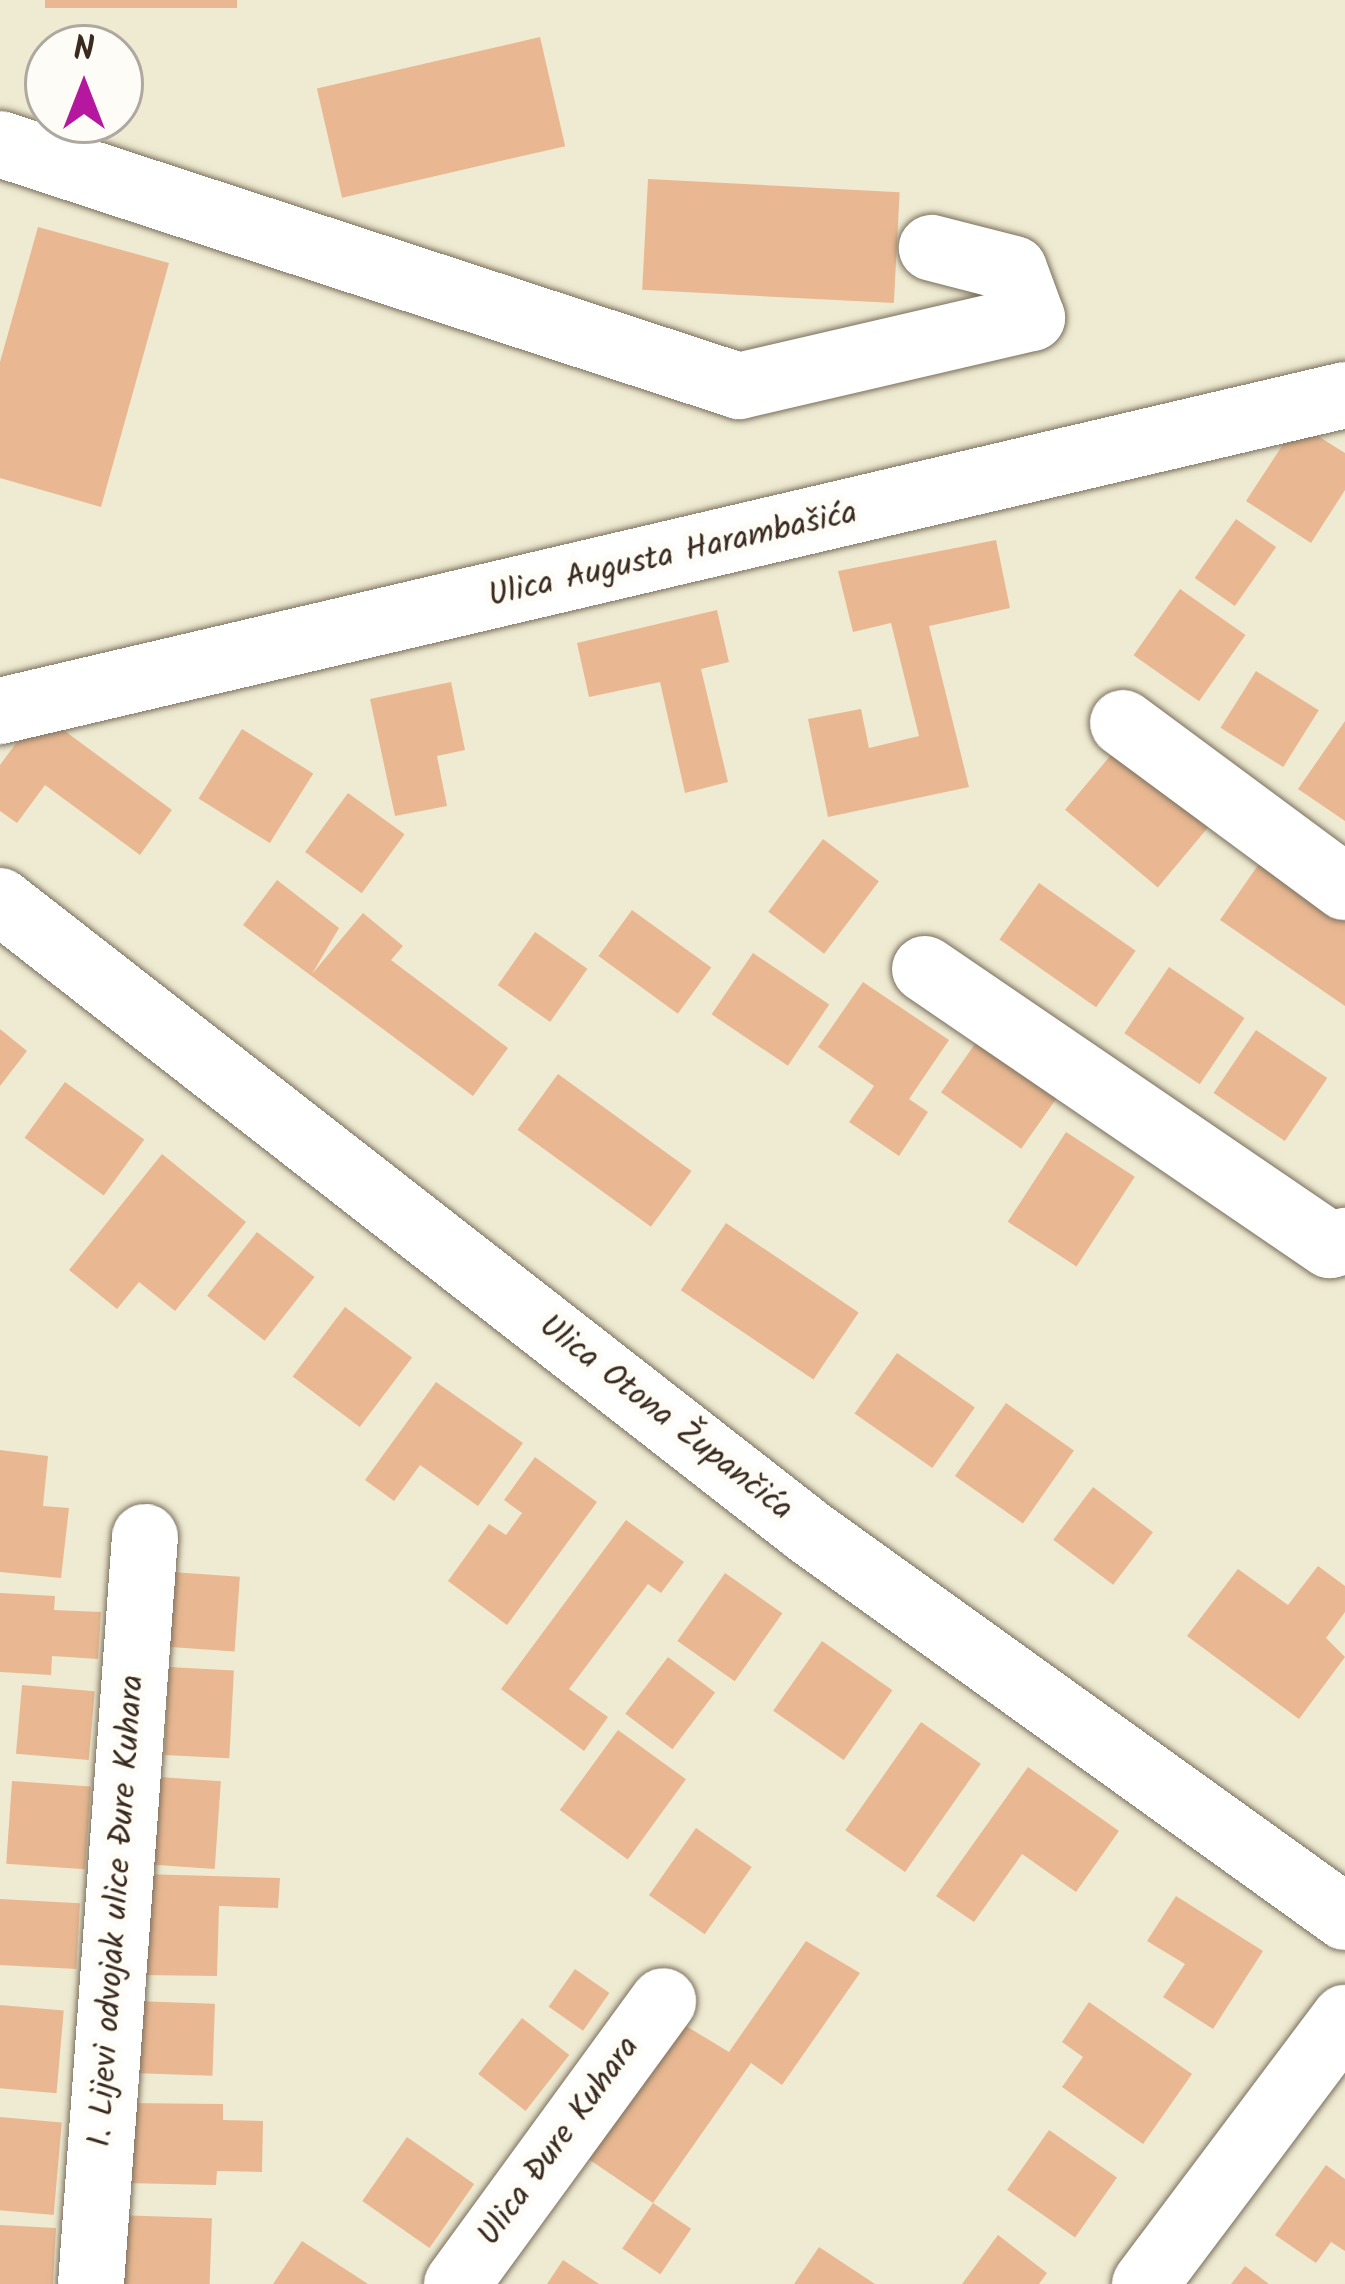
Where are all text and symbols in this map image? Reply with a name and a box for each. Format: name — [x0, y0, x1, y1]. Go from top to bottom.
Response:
north arrow — [24, 24, 144, 144]
text: N — [74, 24, 94, 77]
street label: Ulica Augusta Harambašića — [485, 494, 861, 618]
street label: Ulica Otona Župančića — [530, 1308, 800, 1530]
street label: I. Lijevi odvojak ulice Đure Kuhara — [82, 1674, 154, 2148]
street label: Ulica Đure Kuhara — [471, 2029, 649, 2255]

